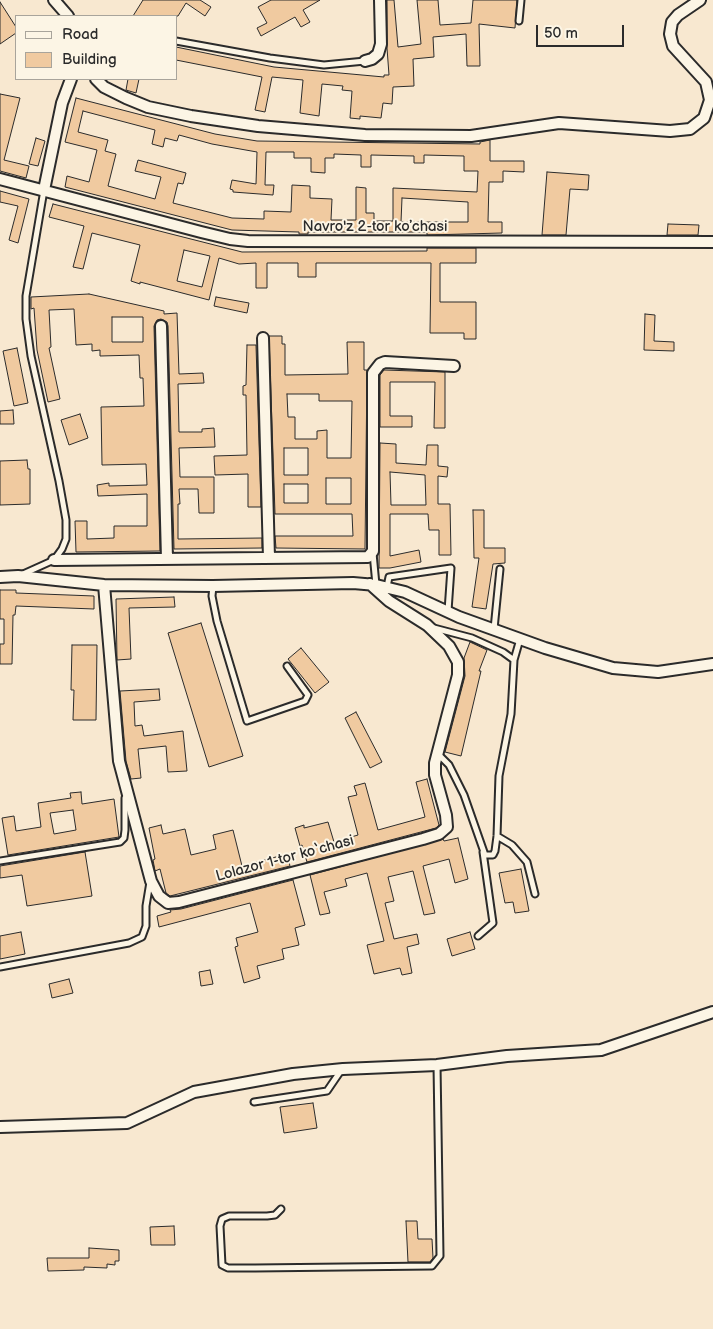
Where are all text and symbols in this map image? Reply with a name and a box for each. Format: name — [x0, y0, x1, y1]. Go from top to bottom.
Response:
legend — [15, 15, 178, 80]
scale bar — [538, 15, 626, 47]
text: 50 m — [544, 24, 578, 43]
text: Road — [62, 25, 98, 44]
text: Building — [62, 50, 117, 69]
street label: Navro'z 2-tor koʼchasi — [303, 218, 447, 236]
street label: Lolazor 1-tor ko‘chasi — [214, 832, 356, 886]

